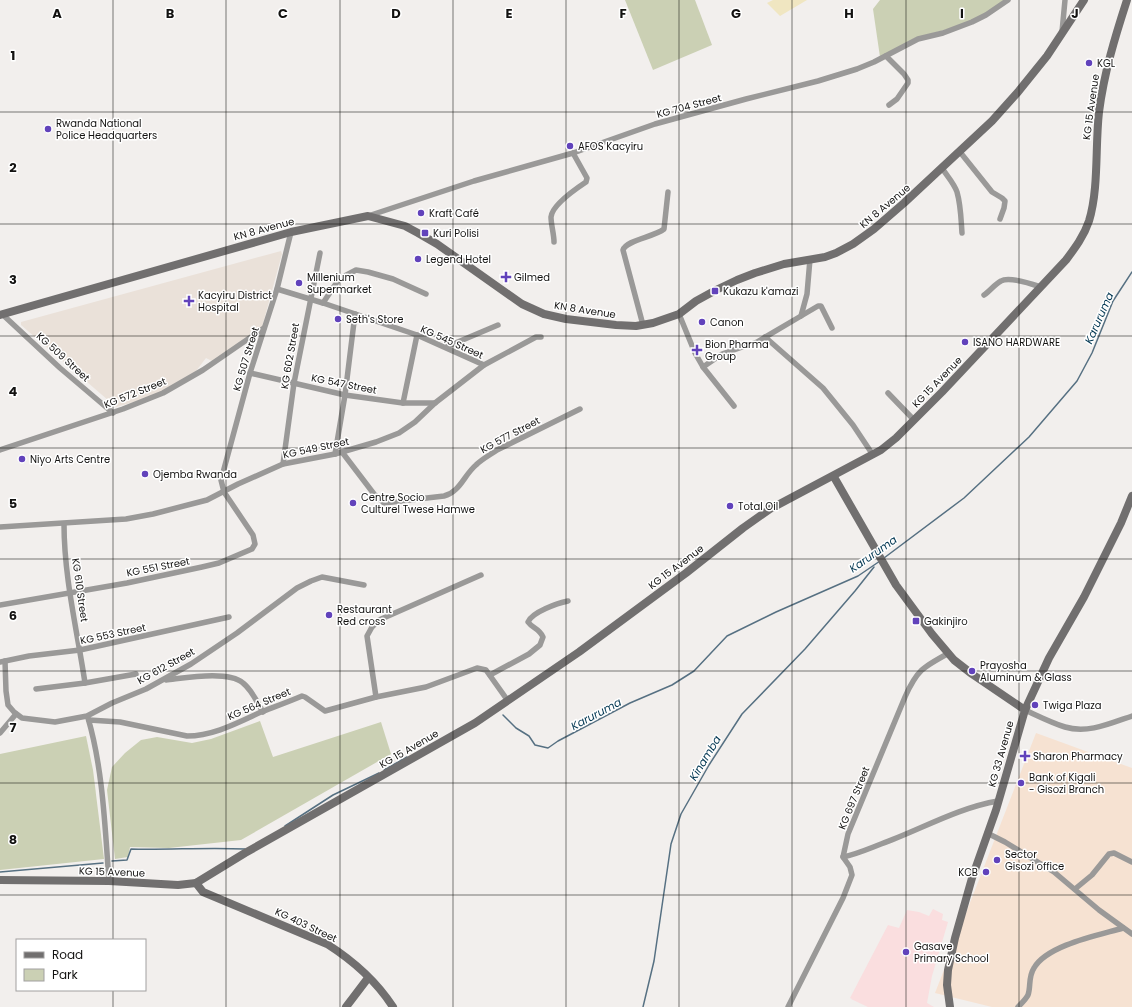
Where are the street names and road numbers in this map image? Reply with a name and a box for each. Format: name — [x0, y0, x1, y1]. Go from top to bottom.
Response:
street label: KG 15 Avenue — [1079, 73, 1103, 141]
street label: KG 704 Street — [655, 90, 723, 122]
street label: KN 8 Avenue — [856, 180, 914, 232]
street label: KN 8 Avenue — [232, 214, 296, 244]
street label: KN 8 Avenue — [553, 298, 617, 322]
street label: KG 602 Street — [277, 321, 303, 390]
street label: KG 545 Street — [418, 321, 486, 363]
street label: KG 507 Street — [229, 325, 263, 393]
street label: KG 509 Street — [33, 329, 93, 385]
street label: KG 15 Avenue — [909, 353, 965, 411]
street label: KG 547 Street — [310, 370, 378, 398]
street label: KG 572 Street — [102, 374, 169, 412]
street label: KG 577 Street — [478, 413, 543, 457]
street label: KG 549 Street — [282, 434, 351, 462]
street label: KG 15 Avenue — [645, 541, 707, 593]
street label: KG 551 Street — [125, 553, 191, 580]
street label: KG 610 Street — [68, 557, 92, 623]
street label: KG 553 Street — [79, 620, 148, 648]
street label: KG 612 Street — [135, 644, 198, 688]
street label: KG 564 Street — [225, 684, 293, 724]
street label: KG 33 Avenue — [984, 719, 1018, 789]
street label: KG 15 Avenue — [377, 726, 441, 772]
street label: KG 697 Street — [835, 764, 874, 832]
street label: KG 15 Avenue — [79, 863, 145, 881]
street label: KG 403 Street — [273, 904, 340, 946]

